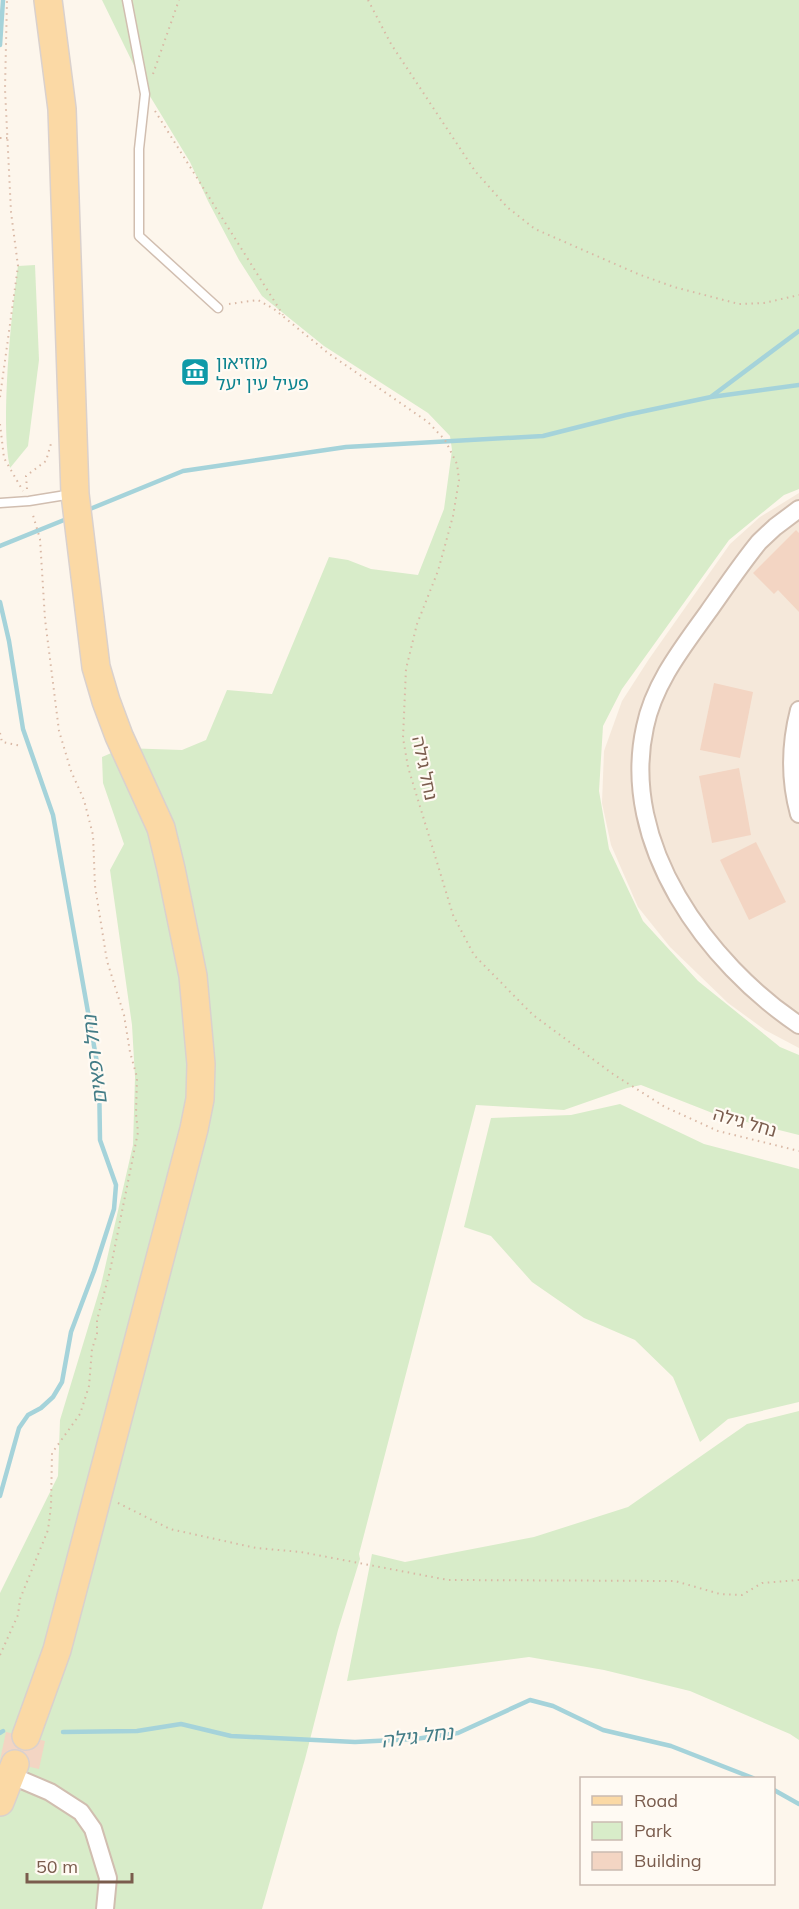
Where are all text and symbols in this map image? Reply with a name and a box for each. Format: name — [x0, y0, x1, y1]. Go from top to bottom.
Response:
place label: מוזיאון פעיל עין יעל — [216, 351, 309, 395]
museum icon: מוזיאון פעיל עין יעל — [179, 356, 211, 388]
street label: נחל גילה — [407, 734, 443, 802]
water label: נחל רפאים — [76, 1012, 112, 1106]
street label: נחל גילה — [711, 1102, 779, 1142]
water label: נחל גילה — [380, 1719, 456, 1753]
legend — [580, 1777, 775, 1885]
text: Road — [634, 1789, 678, 1812]
text: Park — [634, 1819, 673, 1842]
scale bar — [27, 1846, 132, 1884]
text: Building — [634, 1849, 702, 1872]
text: 50 m — [36, 1855, 78, 1878]

